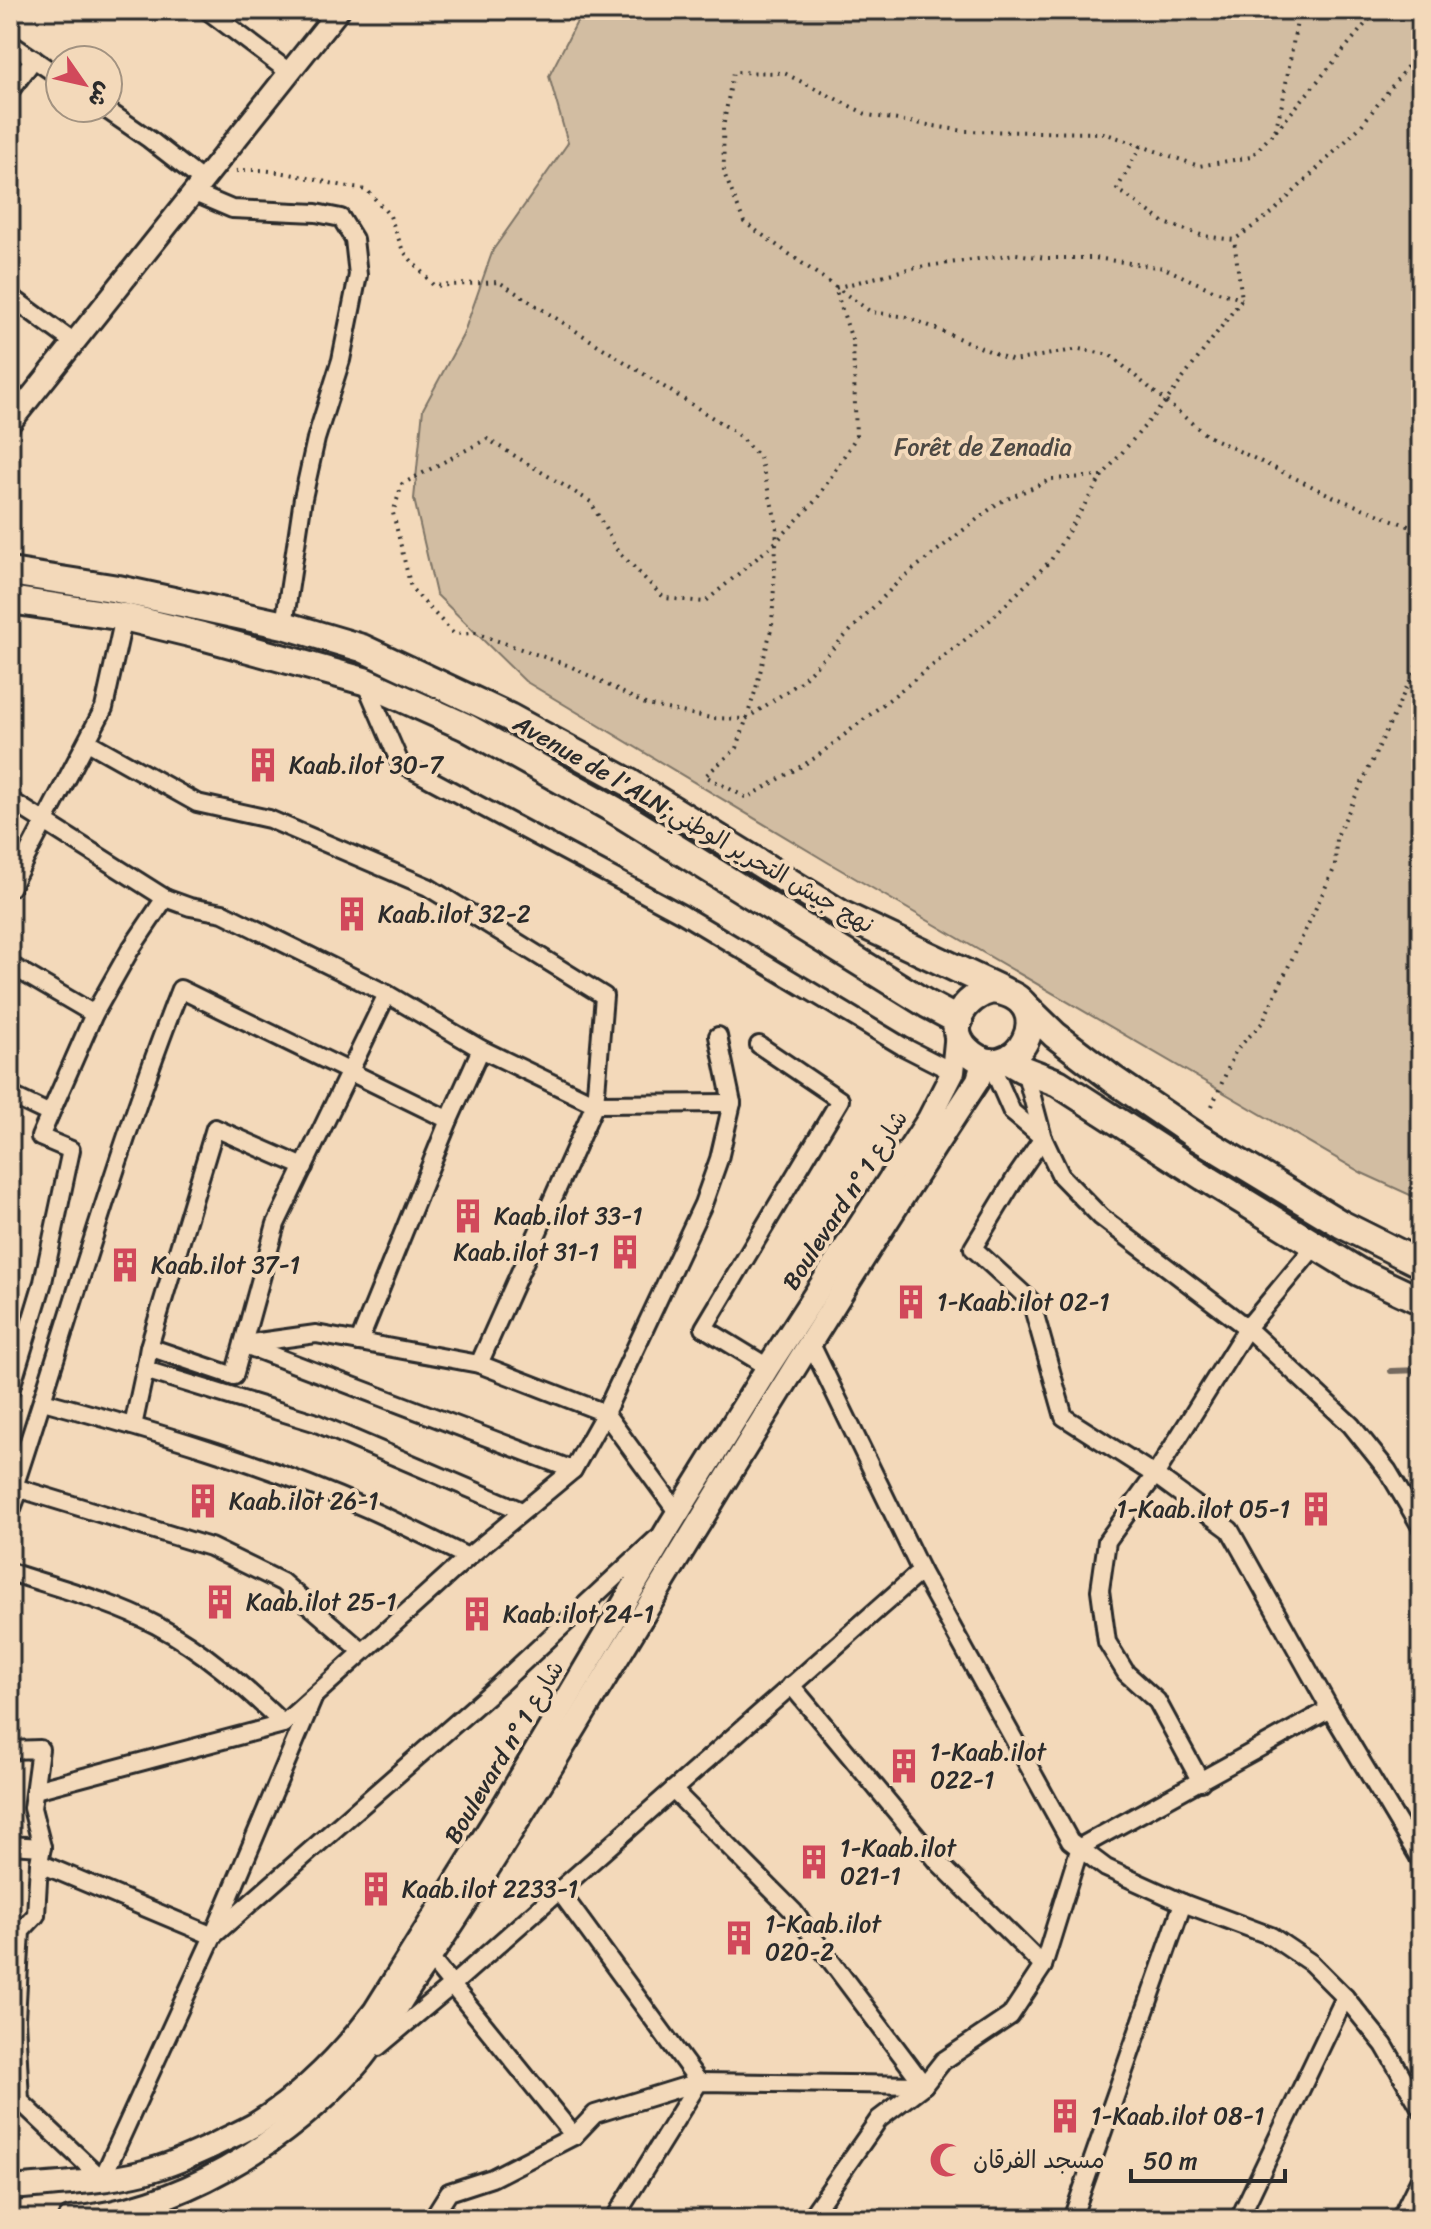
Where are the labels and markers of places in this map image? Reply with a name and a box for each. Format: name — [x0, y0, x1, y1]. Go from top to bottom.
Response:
place label: Kaab.ilot 30-7 — [289, 744, 444, 786]
building icon: Kaab.ilot 30-7 — [244, 746, 282, 784]
place label: Kaab.ilot 32-2 — [378, 893, 531, 935]
building icon: Kaab.ilot 32-2 — [333, 895, 371, 933]
place label: Kaab.ilot 33-1 — [494, 1195, 642, 1237]
building icon: Kaab.ilot 33-1 — [449, 1197, 487, 1235]
place label: Kaab.ilot 31-1 — [453, 1231, 599, 1273]
building icon: Kaab.ilot 31-1 — [606, 1233, 644, 1271]
place label: Kaab.ilot 37-1 — [151, 1244, 300, 1286]
building icon: Kaab.ilot 37-1 — [106, 1246, 144, 1284]
place label: 1-Kaab.ilot 02-1 — [937, 1281, 1110, 1323]
building icon: 1-Kaab.ilot 02-1 — [892, 1283, 930, 1321]
place label: Kaab.ilot 26-1 — [229, 1480, 379, 1522]
building icon: Kaab.ilot 26-1 — [184, 1482, 222, 1520]
place label: 1-Kaab.ilot 05-1 — [1117, 1488, 1290, 1530]
building icon: 1-Kaab.ilot 05-1 — [1297, 1490, 1335, 1528]
place label: Kaab.ilot 25-1 — [246, 1581, 397, 1623]
building icon: Kaab.ilot 25-1 — [201, 1583, 239, 1621]
place label: Kaab.ilot 24-1 — [503, 1593, 654, 1635]
building icon: Kaab.ilot 24-1 — [458, 1595, 496, 1633]
place label: 1-Kaab.ilot 022-1 — [930, 1731, 1047, 1801]
building icon: 1-Kaab.ilot 022-1 — [885, 1747, 923, 1785]
place label: 1-Kaab.ilot 021-1 — [840, 1827, 957, 1897]
building icon: 1-Kaab.ilot 021-1 — [795, 1843, 833, 1881]
place label: Kaab.ilot 2233-1 — [402, 1868, 578, 1910]
building icon: Kaab.ilot 2233-1 — [357, 1870, 395, 1908]
place label: 1-Kaab.ilot 020-2 — [765, 1903, 882, 1973]
building icon: 1-Kaab.ilot 020-2 — [720, 1919, 758, 1957]
place label: 1-Kaab.ilot 08-1 — [1091, 2095, 1264, 2137]
building icon: 1-Kaab.ilot 08-1 — [1046, 2097, 1084, 2135]
place label: مسجد الفرقان — [973, 2139, 1105, 2181]
mosque icon: مسجد الفرقان — [928, 2141, 966, 2179]

